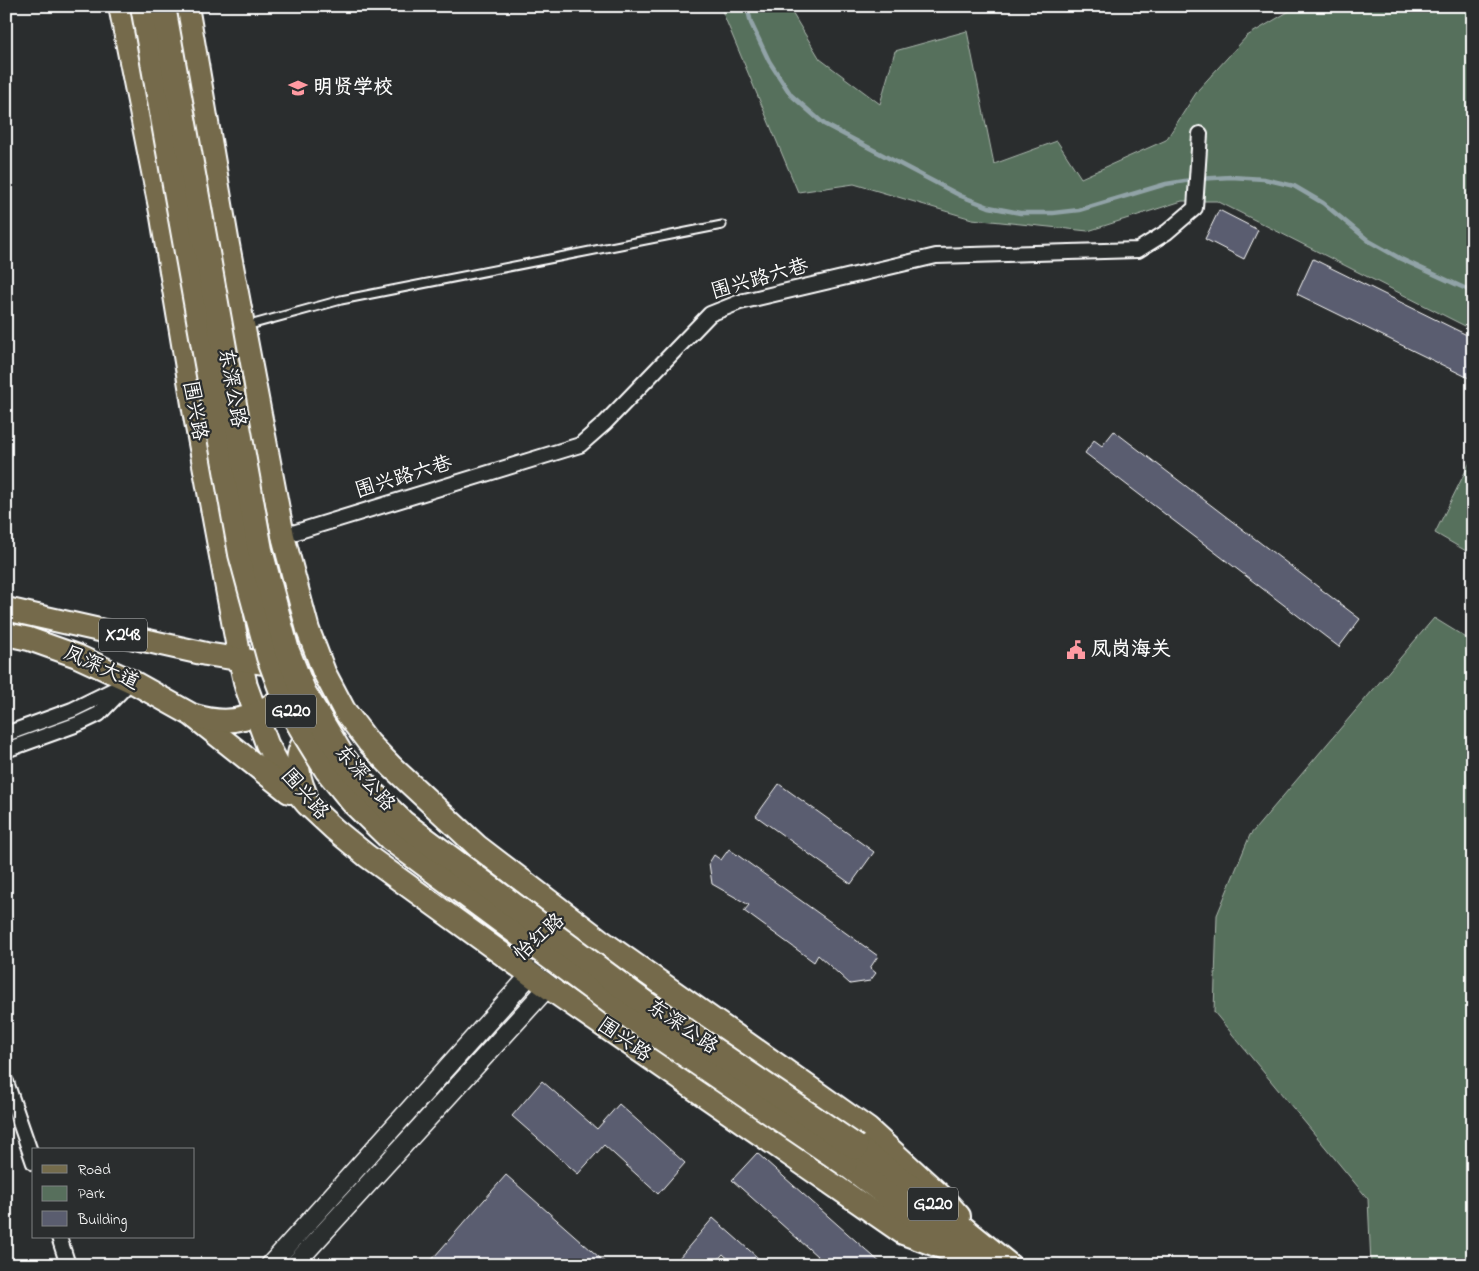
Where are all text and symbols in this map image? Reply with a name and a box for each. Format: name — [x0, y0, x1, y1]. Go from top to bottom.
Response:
place label: 明贤学校 — [313, 74, 393, 103]
school or university icon: 明贤学校 — [287, 77, 309, 99]
street label: 围兴路六巷 — [708, 252, 813, 308]
street label: 东深公路 — [210, 346, 252, 431]
street label: 围兴路 — [175, 379, 214, 444]
street label: 围兴路六巷 — [352, 449, 457, 506]
road number: X248 — [99, 618, 147, 652]
place label: 凤岗海关 — [1091, 636, 1171, 665]
street label: 凤深大道 — [59, 639, 143, 699]
public building icon: 凤岗海关 — [1065, 639, 1087, 661]
road number: G220 — [266, 694, 316, 728]
street label: 东深公路 — [327, 739, 402, 819]
street label: 围兴路 — [273, 763, 335, 828]
street label: 怡红路 — [508, 906, 573, 969]
street label: 东深公路 — [641, 994, 724, 1063]
street label: 围兴路 — [591, 1012, 658, 1071]
legend — [32, 1148, 195, 1238]
text: Road — [78, 1159, 111, 1181]
text: Park — [78, 1183, 106, 1205]
road number: G220 — [908, 1188, 958, 1220]
text: Building — [77, 1209, 127, 1232]

